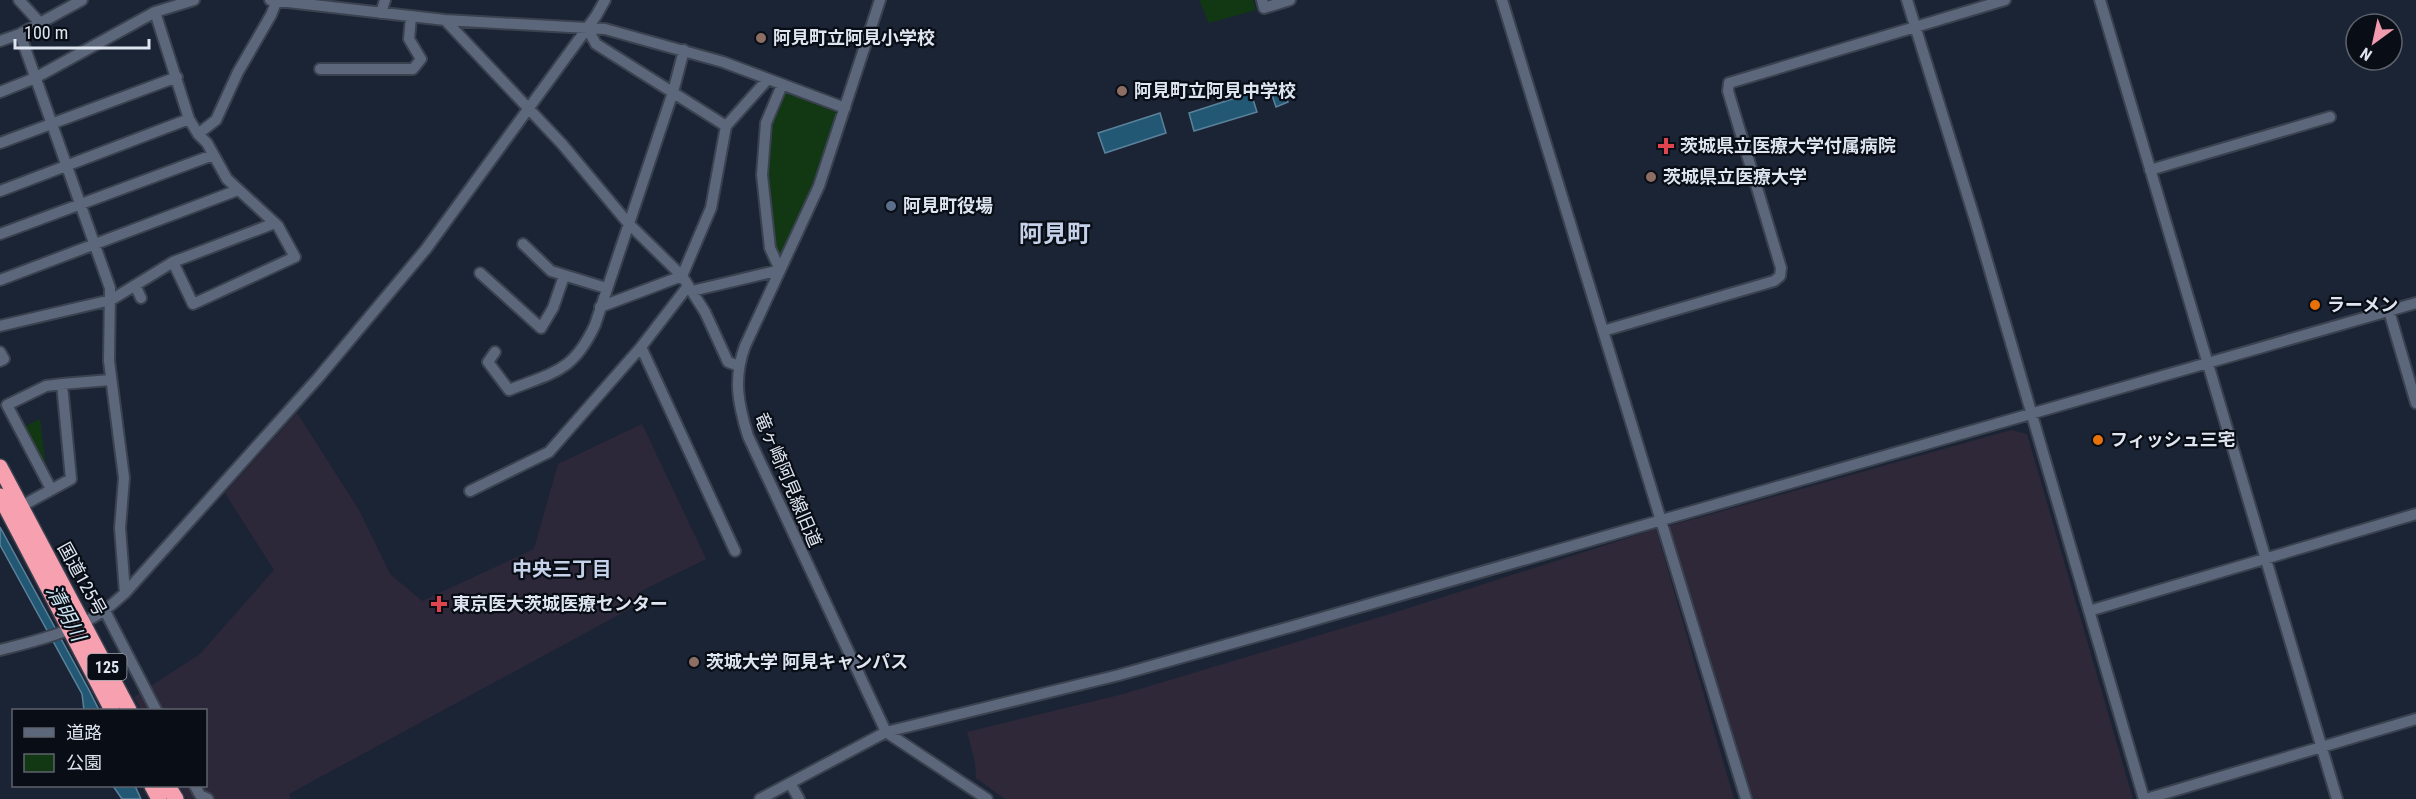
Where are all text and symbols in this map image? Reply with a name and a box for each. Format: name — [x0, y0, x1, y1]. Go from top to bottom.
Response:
scale bar — [15, 12, 148, 50]
north arrow — [2344, 12, 2404, 72]
text: 100 m — [24, 22, 68, 43]
place label: 阿見町立阿見小学校 — [773, 27, 935, 48]
marker: 阿見町立阿見小学校 — [754, 31, 768, 45]
text: N — [2357, 44, 2375, 65]
place label: 阿見町立阿見中学校 — [1134, 80, 1296, 101]
marker: 阿見町立阿見中学校 — [1115, 84, 1129, 98]
place label: 茨城県立医療大学付属病院 — [1680, 135, 1896, 156]
marker: 茨城県立医療大学付属病院 — [1657, 137, 1675, 155]
place label: 茨城県立医療大学 — [1663, 166, 1807, 187]
marker: 茨城県立医療大学 — [1644, 170, 1658, 184]
place label: 阿見町役場 — [903, 195, 993, 216]
marker: 阿見町役場 — [884, 199, 898, 213]
district label: 阿見町 — [1019, 220, 1091, 248]
place label: ラーメン — [2327, 294, 2398, 315]
marker: ラーメン — [2308, 298, 2322, 312]
street label: 竜ヶ崎阿見線旧道 — [751, 409, 826, 550]
place label: フィッシュ三宅 — [2110, 429, 2236, 450]
marker: フィッシュ三宅 — [2091, 433, 2105, 447]
street label: 国道125号 — [54, 538, 111, 619]
district label: 中央三丁目 — [512, 557, 612, 581]
water label: 清明川 — [41, 581, 92, 647]
place label: 東京医大茨城医療センター — [452, 593, 668, 614]
marker: 東京医大茨城医療センター — [430, 595, 448, 613]
place label: 茨城大学 阿見キャンパス — [706, 651, 908, 672]
road number: 125 — [88, 654, 126, 680]
marker: 茨城大学 阿見キャンパス — [687, 655, 701, 669]
legend — [12, 709, 207, 787]
text: 道路 — [66, 722, 102, 743]
text: 公園 — [66, 752, 102, 773]

